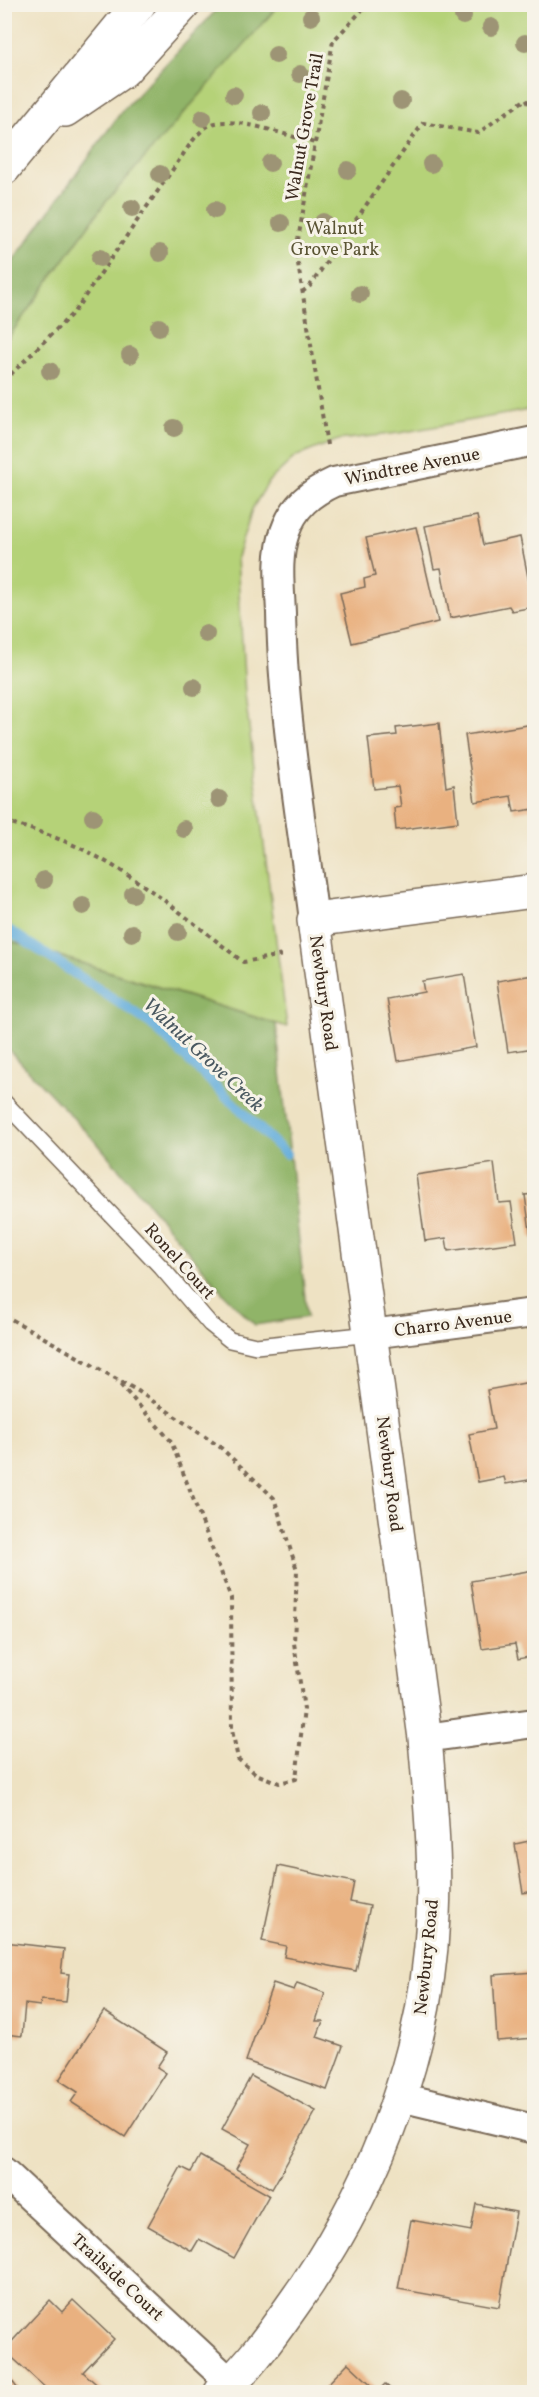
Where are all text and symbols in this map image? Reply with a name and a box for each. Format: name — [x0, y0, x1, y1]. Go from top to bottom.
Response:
street label: Walnut Grove Trail — [280, 51, 331, 203]
park label: Walnut Grove Park — [291, 217, 379, 263]
street label: Windtree Avenue — [343, 442, 482, 493]
street label: Newbury Road — [302, 934, 343, 1053]
water label: Walnut Grove Creek — [136, 992, 269, 1119]
street label: Ronel Court — [138, 1218, 220, 1306]
street label: Charro Avenue — [393, 1305, 514, 1344]
street label: Newbury Road — [369, 1415, 408, 1534]
street label: Newbury Road — [409, 1898, 446, 2016]
street label: Trailside Court — [65, 2229, 169, 2327]

